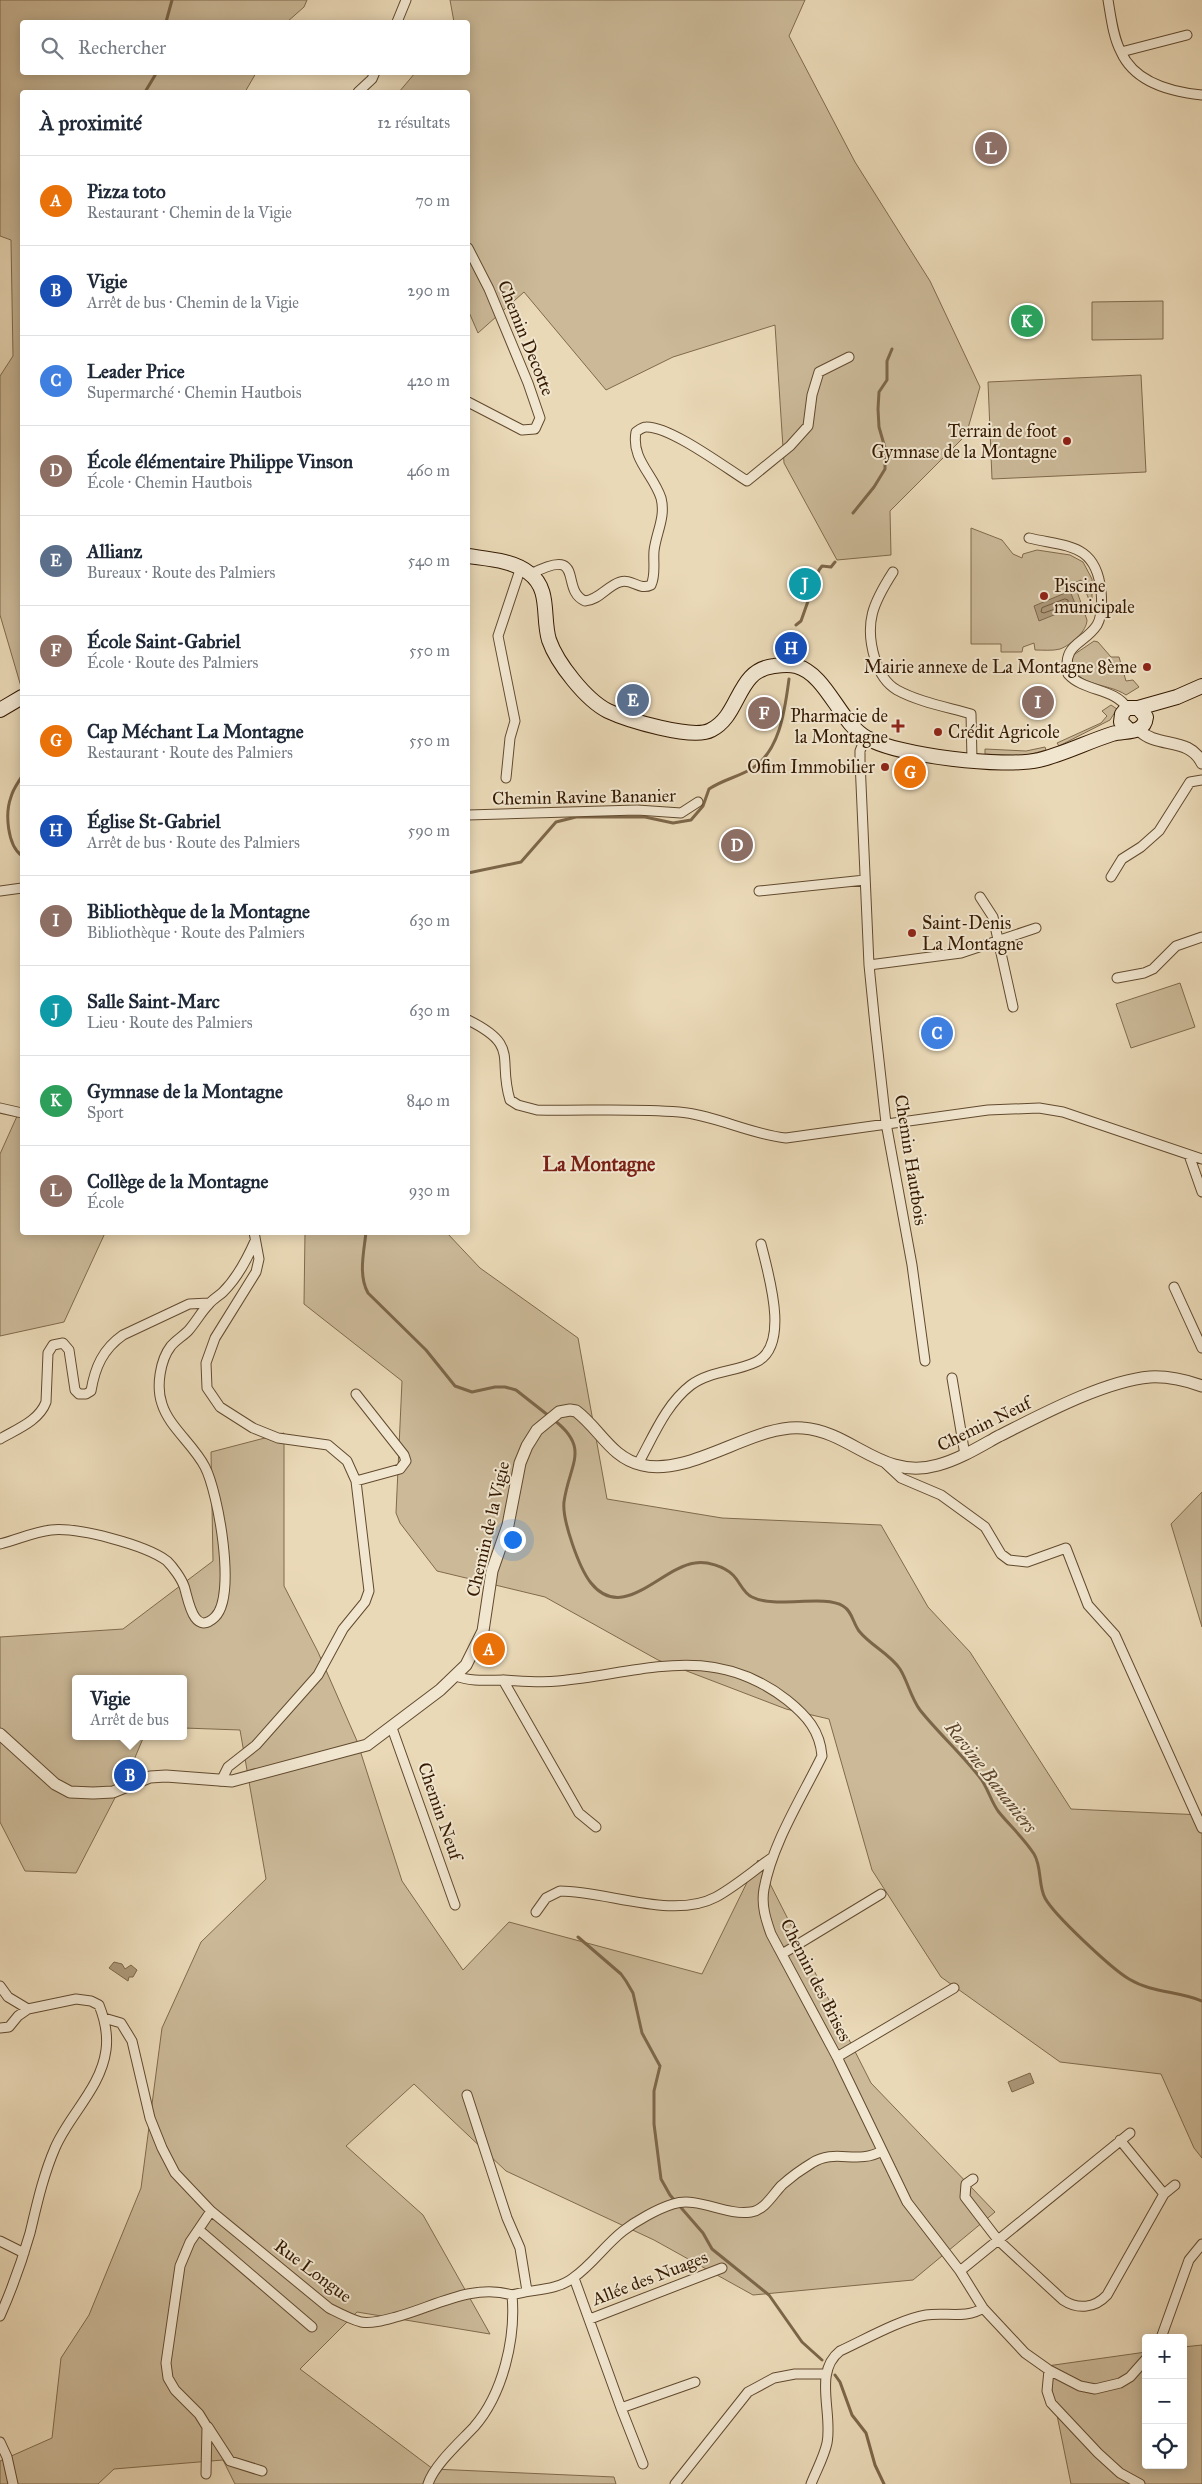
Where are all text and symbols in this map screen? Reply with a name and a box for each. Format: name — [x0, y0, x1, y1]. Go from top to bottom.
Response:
search box — [20, 20, 470, 75]
icon: search — [38, 34, 66, 62]
text: Rechercher — [78, 36, 166, 59]
text: À proximité — [40, 110, 142, 136]
text: 12 résultats — [377, 113, 450, 132]
pin: L — [975, 129, 1007, 167]
text: Pizza toto — [87, 180, 166, 203]
text: A — [51, 191, 61, 210]
text: 70 m — [415, 191, 450, 210]
text: Restaurant · Chemin de la Vigie — [87, 203, 292, 222]
text: Vigie — [87, 270, 127, 293]
street label: Chemin Decotte — [493, 277, 559, 399]
text: B — [51, 281, 61, 300]
text: 290 m — [407, 281, 450, 300]
text: Arrêt de bus · Chemin de la Vigie — [87, 293, 299, 312]
pin: K — [1011, 302, 1043, 340]
text: Leader Price — [87, 360, 185, 383]
text: C — [51, 371, 61, 390]
text: 420 m — [407, 371, 450, 390]
text: Supermarché · Chemin Hautbois — [87, 383, 302, 402]
place label: Terrain de foot Gymnase de la Montagne — [871, 420, 1058, 464]
marker: Terrain de foot Gymnase de la Montagne — [1061, 435, 1073, 447]
text: École élémentaire Philippe Vinson — [87, 450, 353, 473]
text: D — [50, 461, 62, 480]
text: 460 m — [407, 461, 450, 480]
text: École · Chemin Hautbois — [87, 473, 252, 492]
text: Allianz — [87, 540, 142, 563]
text: E — [50, 551, 62, 570]
text: 540 m — [408, 551, 450, 570]
text: Bureaux · Route des Palmiers — [87, 563, 275, 582]
pin: J — [789, 565, 821, 603]
place label: Piscine municipale — [1054, 575, 1135, 618]
marker: Piscine municipale — [1038, 590, 1050, 602]
pin: H — [775, 629, 807, 667]
text: École Saint-Gabriel — [87, 630, 241, 653]
text: F — [51, 641, 61, 660]
text: 550 m — [409, 641, 450, 660]
text: École · Route des Palmiers — [87, 653, 258, 672]
place label: Mairie annexe de La Montagne 8ème — [864, 656, 1137, 679]
marker: Mairie annexe de La Montagne 8ème — [1141, 661, 1153, 673]
pin: E — [617, 681, 649, 719]
pin: I — [1022, 683, 1054, 721]
pin: F — [748, 694, 780, 732]
place label: Pharmacie de la Montagne — [790, 705, 888, 749]
text: Cap Méchant La Montagne — [87, 720, 304, 743]
marker: Pharmacie de la Montagne — [892, 720, 904, 732]
place label: Crédit Agricole — [948, 721, 1060, 744]
marker: Crédit Agricole — [932, 726, 944, 738]
text: G — [50, 731, 62, 750]
text: 550 m — [409, 731, 450, 750]
text: Restaurant · Route des Palmiers — [87, 743, 293, 762]
pin: G — [894, 753, 926, 791]
place label: Ofim Immobilier — [747, 756, 875, 778]
marker: Ofim Immobilier — [879, 761, 891, 773]
street label: Chemin Ravine Bananier — [492, 784, 676, 810]
text: Église St-Gabriel — [87, 810, 221, 833]
text: H — [49, 821, 63, 840]
text: 590 m — [408, 821, 450, 840]
pin: D — [721, 826, 753, 864]
text: Arrêt de bus · Route des Palmiers — [87, 833, 300, 852]
text: Bibliothèque de la Montagne — [87, 900, 310, 923]
text: I — [53, 911, 59, 930]
text: 630 m — [409, 911, 450, 930]
place label: Saint-Denis La Montagne — [922, 912, 1024, 956]
text: Bibliothèque · Route des Palmiers — [87, 923, 305, 942]
marker: Saint-Denis La Montagne — [906, 927, 918, 939]
text: Salle Saint-Marc — [87, 990, 220, 1013]
text: J — [53, 1001, 59, 1020]
text: 630 m — [409, 1001, 450, 1020]
text: Lieu · Route des Palmiers — [87, 1013, 253, 1032]
pin: C — [921, 1014, 953, 1052]
text: Gymnase de la Montagne — [87, 1080, 283, 1103]
text: K — [50, 1091, 62, 1110]
text: 840 m — [406, 1091, 450, 1110]
street label: Chemin Hautbois — [890, 1093, 932, 1227]
text: Sport — [87, 1103, 124, 1122]
district label: La Montagne — [543, 1152, 656, 1177]
text: Collège de la Montagne — [87, 1170, 268, 1193]
text: L — [50, 1181, 62, 1200]
text: 930 m — [409, 1181, 450, 1200]
text: École — [87, 1193, 124, 1212]
street label: Chemin Neuf — [934, 1391, 1037, 1456]
street label: Chemin de la Vigie — [462, 1459, 515, 1599]
your location — [500, 1527, 526, 1553]
pin: A — [473, 1630, 505, 1668]
popup — [72, 1675, 187, 1740]
text: Vigie — [90, 1687, 131, 1710]
text: Arrêt de bus — [90, 1710, 169, 1729]
water label: Ravine Bananiers — [940, 1716, 1042, 1838]
pin: B — [114, 1756, 146, 1794]
street label: Chemin Neuf — [413, 1759, 468, 1865]
street label: Chemin des Brises — [776, 1915, 856, 2045]
street label: Rue Longue — [269, 2235, 356, 2308]
street label: Allée des Nuages — [588, 2246, 711, 2311]
map controls — [1142, 2334, 1187, 2469]
button: + — [1142, 2334, 1187, 2379]
button: − — [1142, 2379, 1187, 2424]
button: locate — [1142, 2424, 1187, 2469]

